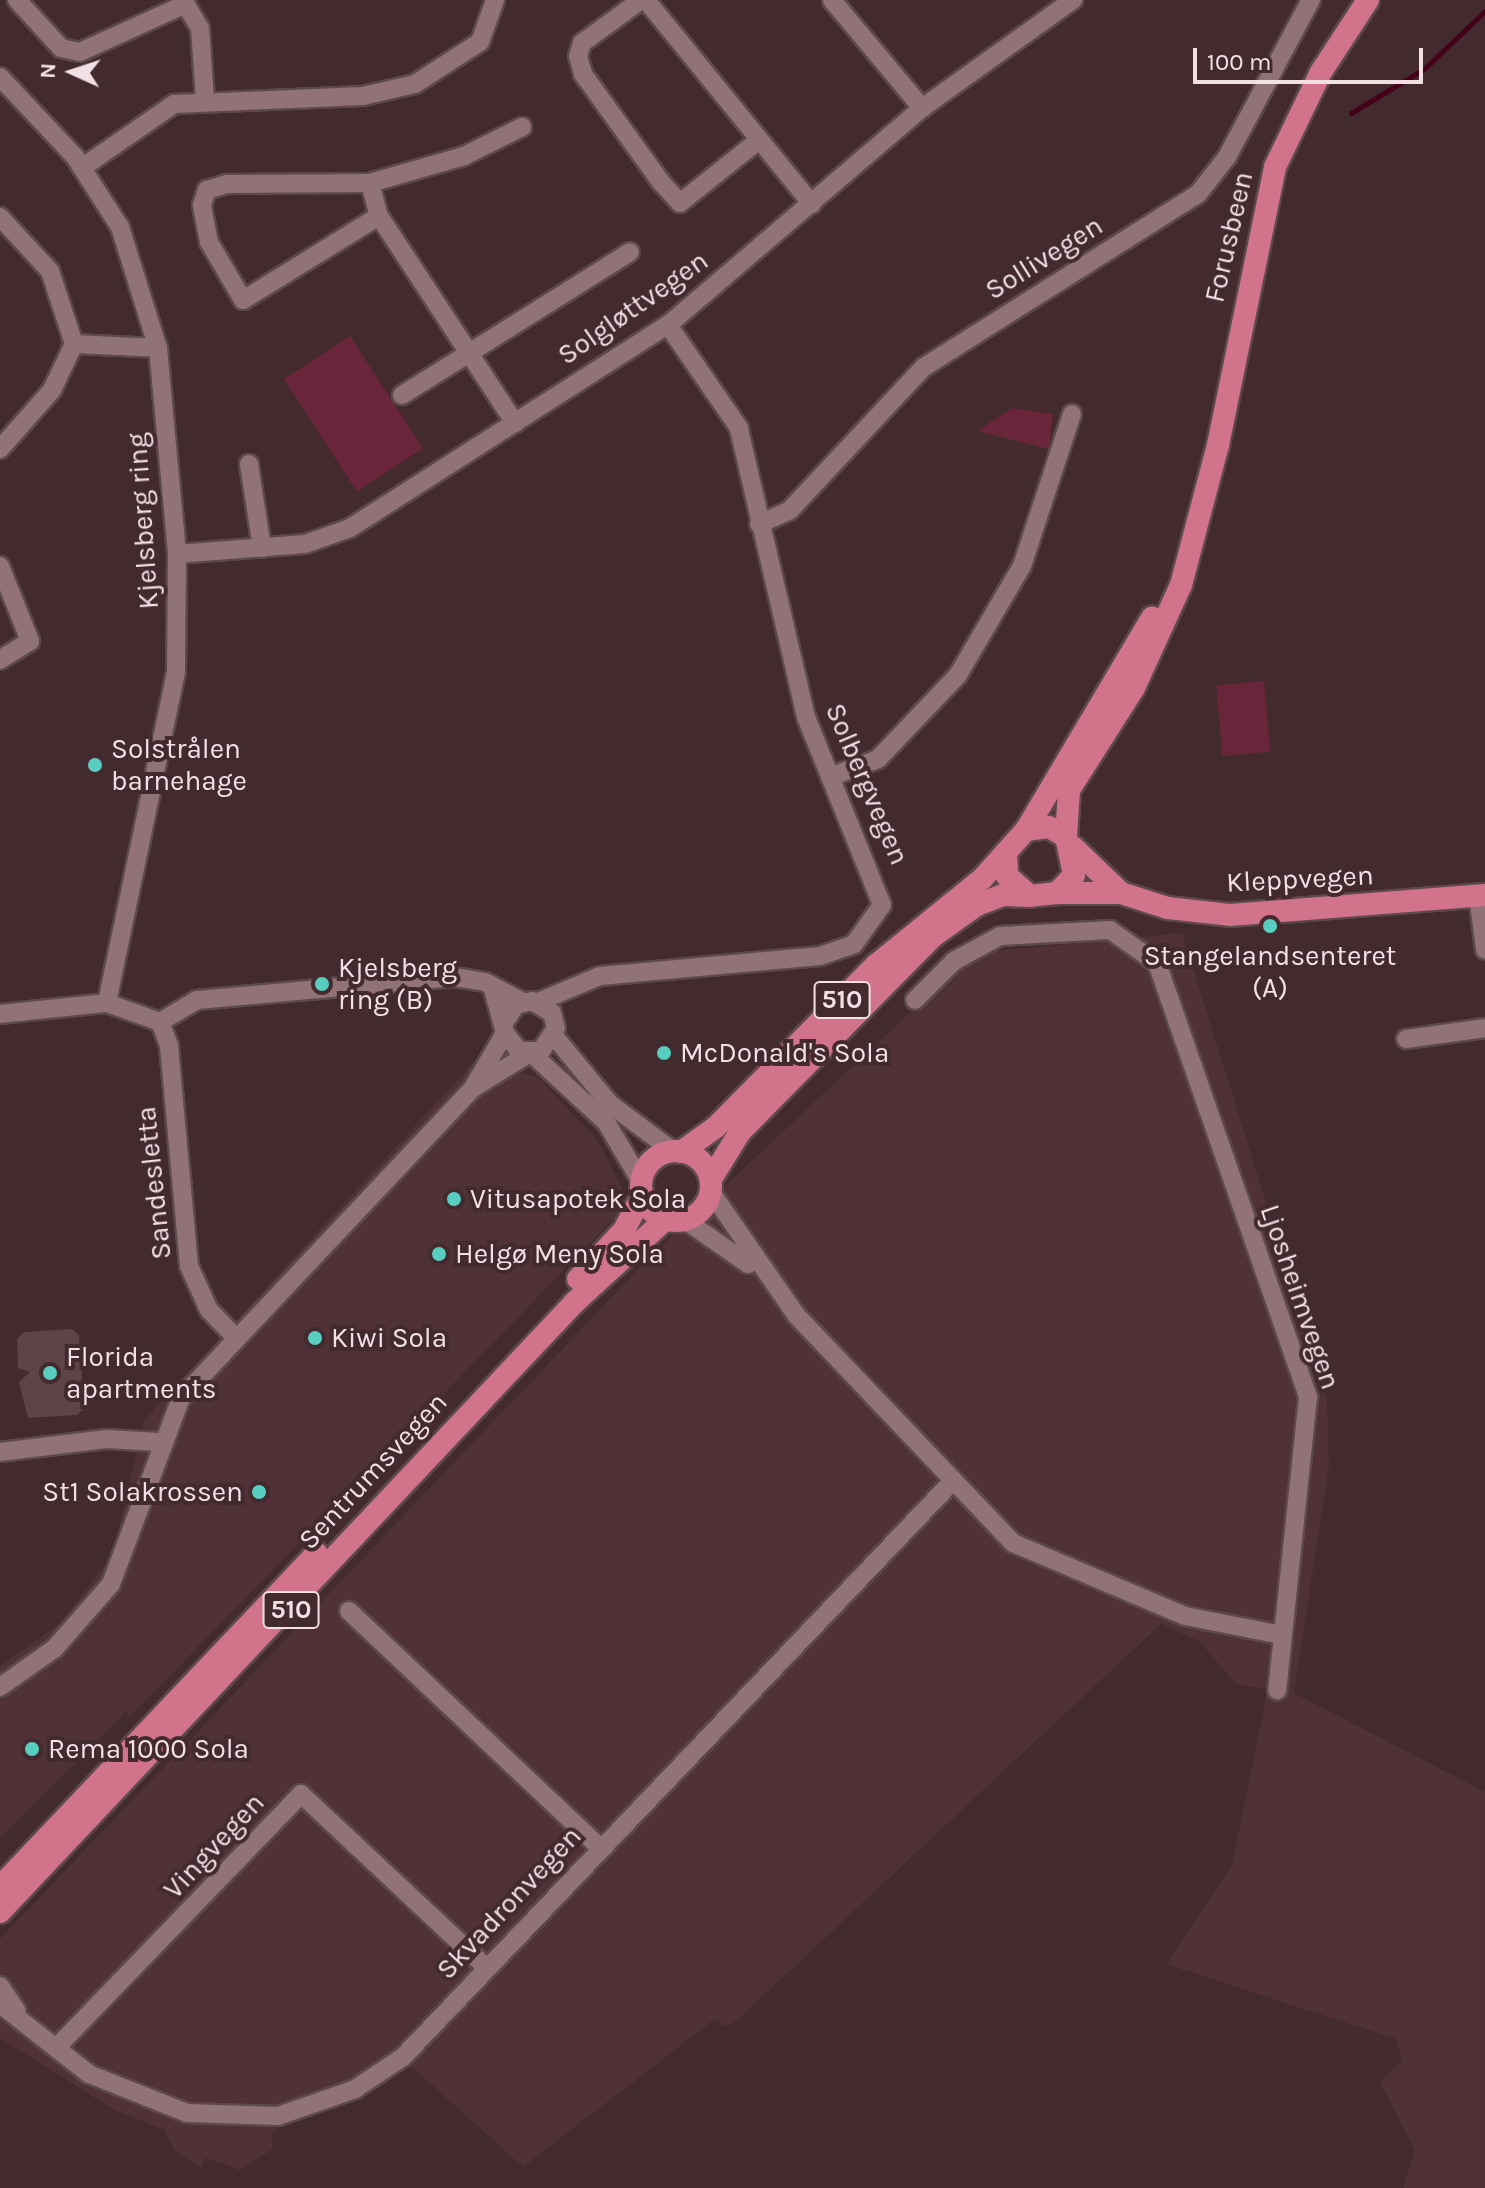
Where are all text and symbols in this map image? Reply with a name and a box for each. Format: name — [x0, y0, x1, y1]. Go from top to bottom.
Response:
north arrow — [32, 32, 112, 112]
scale bar — [1197, 32, 1427, 82]
text: 100 m — [1207, 48, 1272, 76]
text: N — [35, 62, 61, 79]
street label: Forusbeen — [1198, 168, 1260, 306]
street label: Sollivegen — [979, 209, 1109, 307]
street label: Solgløttvegen — [551, 244, 715, 372]
street label: Kjelsberg ring — [120, 432, 166, 610]
street label: Solbergvegen — [818, 698, 916, 870]
place label: Solstrålen barnehage — [111, 732, 247, 798]
marker: Solstrålen barnehage — [86, 756, 104, 774]
street label: Kleppvegen — [1225, 858, 1375, 900]
marker: Stangelandsenteret (A) — [1261, 917, 1279, 935]
place label: Stangelandsenteret (A) — [1144, 939, 1396, 1005]
place label: Kjelsberg ring (B) — [338, 951, 457, 1017]
marker: Kjelsberg ring (B) — [313, 975, 331, 993]
road number: 510 — [812, 978, 872, 1022]
place label: McDonald's Sola — [680, 1036, 889, 1070]
marker: McDonald's Sola — [655, 1044, 673, 1062]
street label: Sandesletta — [129, 1105, 179, 1261]
place label: Vitusapotek Sola — [470, 1182, 686, 1216]
marker: Vitusapotek Sola — [445, 1190, 463, 1208]
street label: Ljosheimvegen — [1253, 1200, 1347, 1394]
place label: Helgø Meny Sola — [455, 1237, 664, 1271]
marker: Helgø Meny Sola — [430, 1245, 448, 1263]
place label: Kiwi Sola — [331, 1321, 447, 1355]
marker: Kiwi Sola — [306, 1329, 324, 1347]
place label: Florida apartments — [66, 1340, 217, 1406]
marker: Florida apartments — [41, 1364, 59, 1382]
street label: Sentrumsvegen — [292, 1386, 454, 1556]
place label: St1 Solakrossen — [42, 1475, 243, 1509]
marker: St1 Solakrossen — [250, 1483, 268, 1501]
road number: 510 — [261, 1588, 321, 1632]
place label: Rema 1000 Sola — [48, 1732, 249, 1766]
marker: Rema 1000 Sola — [23, 1740, 41, 1758]
street label: Vingvegen — [157, 1786, 271, 1906]
street label: Skvadronvegen — [430, 1820, 588, 1986]

